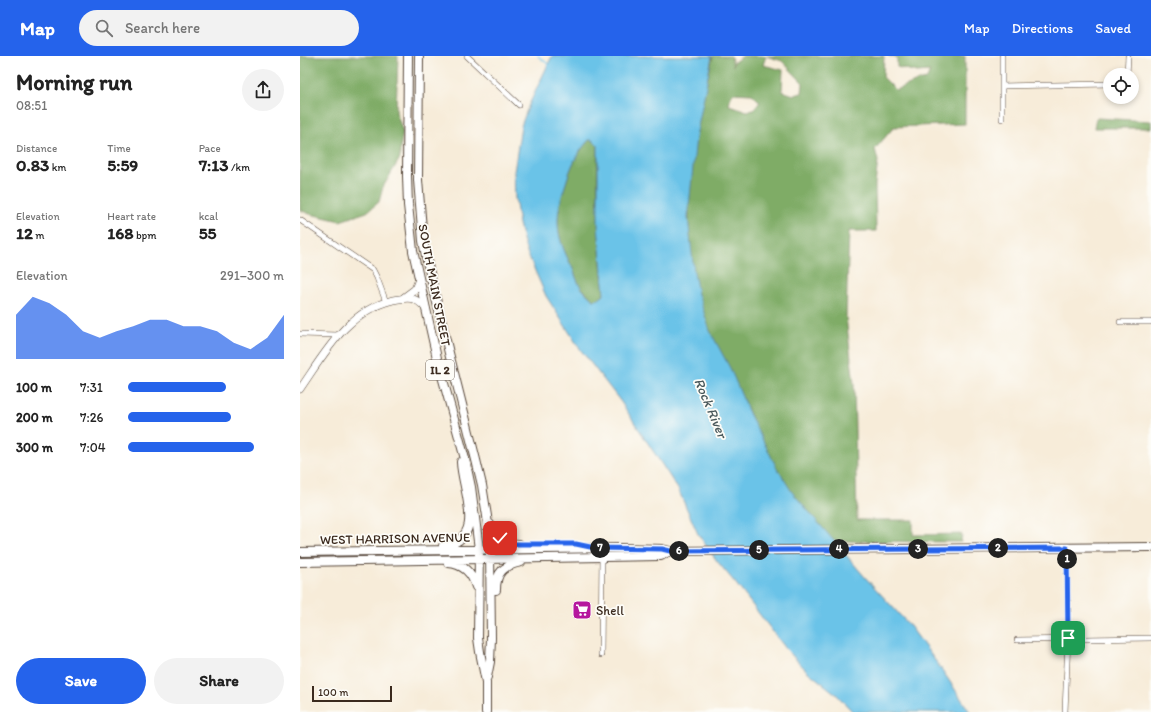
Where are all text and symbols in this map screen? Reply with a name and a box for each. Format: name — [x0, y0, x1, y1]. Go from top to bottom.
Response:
search box — [79, 10, 359, 46]
text: Map — [20, 17, 55, 40]
icon: search — [93, 17, 115, 39]
text: Search here — [125, 19, 200, 37]
text: Map — [964, 20, 990, 37]
text: Directions — [1012, 20, 1073, 37]
text: Saved — [1095, 20, 1131, 37]
map controls — [1103, 68, 1139, 104]
button: locate — [1103, 68, 1139, 104]
text: Morning run — [16, 69, 132, 96]
button: share — [242, 69, 284, 111]
text: 08:51 — [16, 98, 47, 113]
text: Distance — [16, 142, 57, 155]
text: Time — [107, 142, 131, 155]
text: Pace — [199, 142, 221, 155]
text: 0.83 — [16, 155, 49, 175]
text: 5:59 — [107, 155, 138, 175]
text: 7:13 — [199, 155, 228, 175]
text: km — [49, 161, 66, 174]
text: /km — [228, 161, 250, 174]
text: Elevation — [16, 210, 60, 223]
text: Heart rate — [107, 210, 156, 223]
text: kcal — [199, 210, 218, 223]
text: 12 — [16, 223, 33, 243]
text: 168 — [107, 223, 134, 243]
text: 55 — [199, 223, 217, 243]
street label: SOUTH MAIN STREET — [415, 223, 454, 348]
text: m — [33, 229, 45, 242]
text: bpm — [134, 229, 156, 242]
text: Elevation — [16, 268, 68, 283]
text: 291–300 m — [220, 268, 284, 283]
road number: IL 2 — [426, 360, 454, 380]
water label: Rock River — [690, 376, 731, 442]
text: 100 m — [16, 380, 52, 395]
text: 7:31 — [80, 380, 103, 395]
text: 200 m — [16, 410, 53, 425]
text: 7:26 — [80, 410, 103, 425]
text: 300 m — [16, 440, 53, 455]
text: 7:04 — [80, 440, 105, 455]
pin — [483, 521, 517, 555]
icon: check — [489, 527, 511, 549]
street label: WEST HARRISON AVENUE — [320, 530, 470, 547]
pin: 7 — [590, 538, 610, 558]
pin: 2 — [988, 538, 1008, 558]
pin: 4 — [829, 539, 849, 559]
pin: 3 — [908, 539, 928, 559]
pin: 5 — [749, 540, 769, 560]
text: 7 — [597, 541, 603, 554]
pin: 6 — [669, 541, 689, 561]
text: 2 — [995, 541, 1001, 554]
text: 4 — [836, 542, 842, 555]
text: 3 — [915, 542, 921, 555]
text: 5 — [756, 543, 762, 556]
text: 6 — [676, 544, 682, 557]
pin: 1 — [1057, 549, 1077, 569]
text: 1 — [1064, 552, 1070, 565]
supermarket icon: Shell — [571, 599, 593, 621]
place label: Shell — [596, 603, 624, 618]
pin — [1051, 621, 1085, 655]
icon: arrive — [1057, 627, 1079, 649]
button: Save — [16, 658, 146, 704]
button: Share — [154, 658, 284, 704]
scale bar — [312, 684, 392, 703]
text: 100 m — [318, 686, 348, 699]

